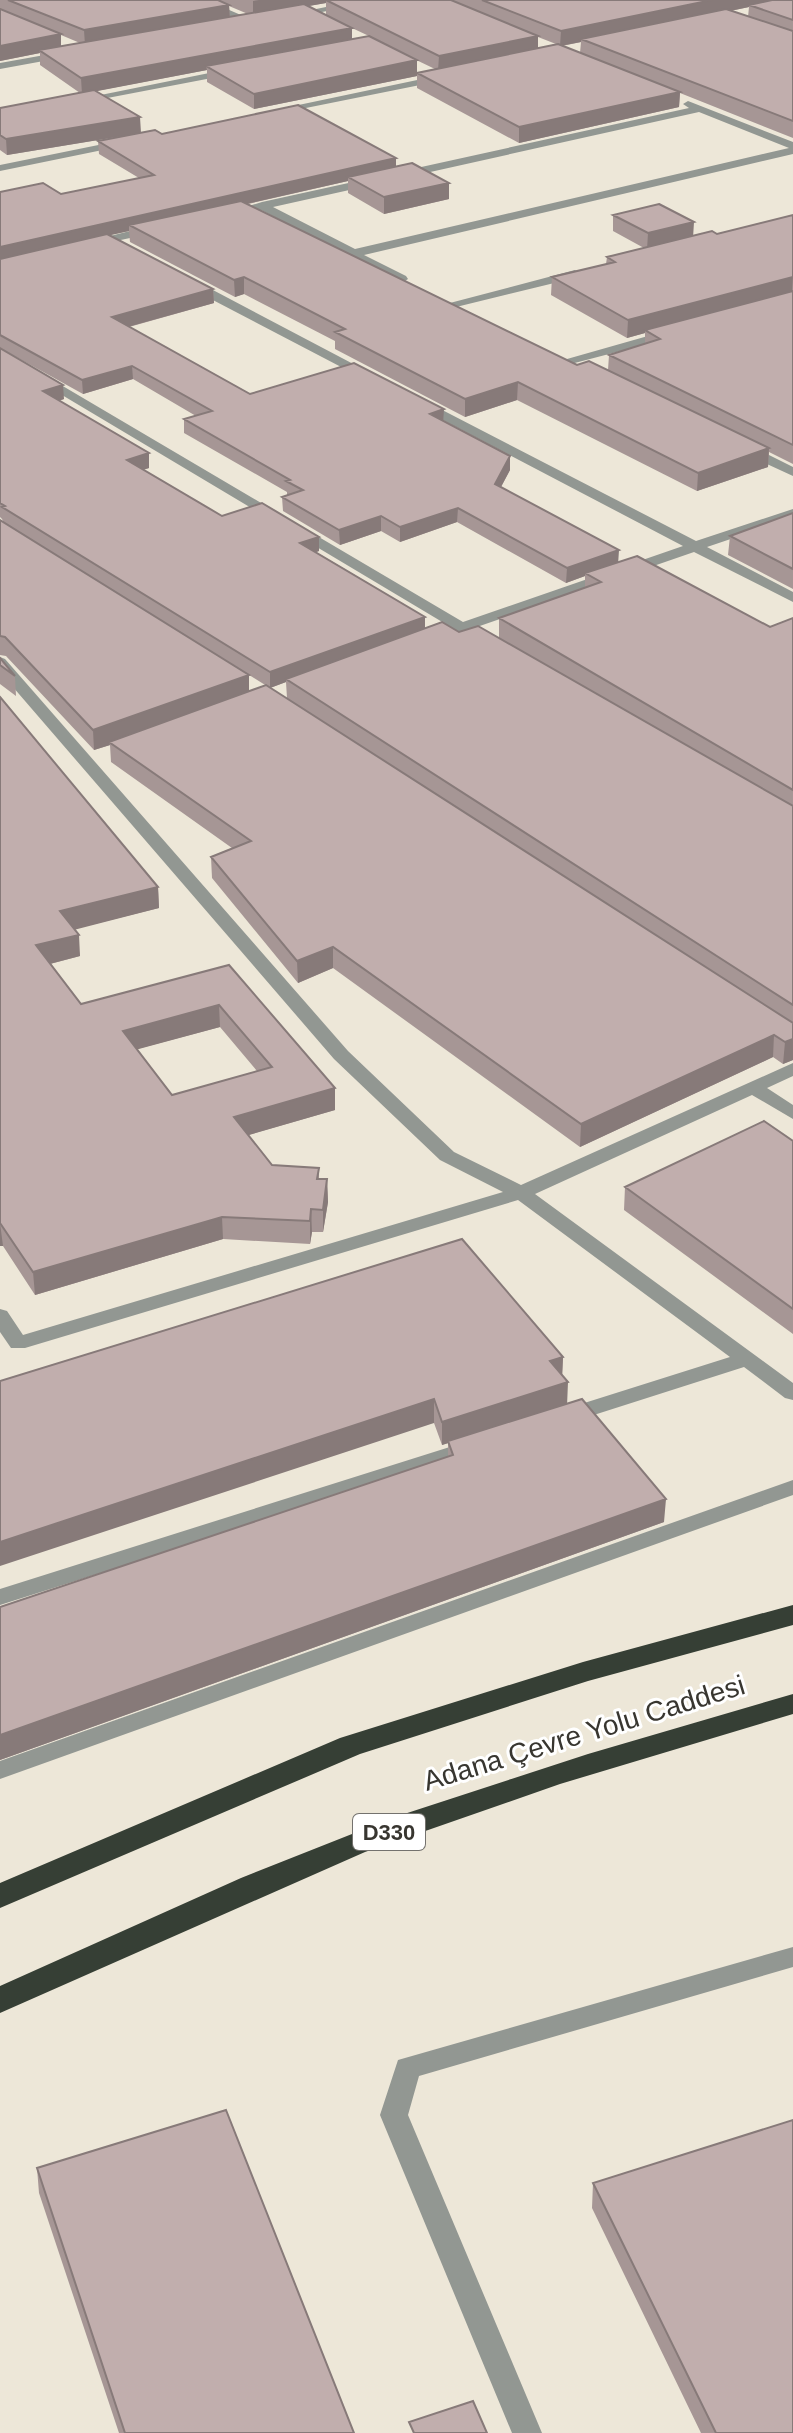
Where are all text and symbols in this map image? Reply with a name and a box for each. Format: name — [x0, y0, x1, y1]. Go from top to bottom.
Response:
street label: Adana Çevre Yolu Caddesi — [419, 1669, 749, 1797]
road number: D330 — [353, 1814, 425, 1850]

